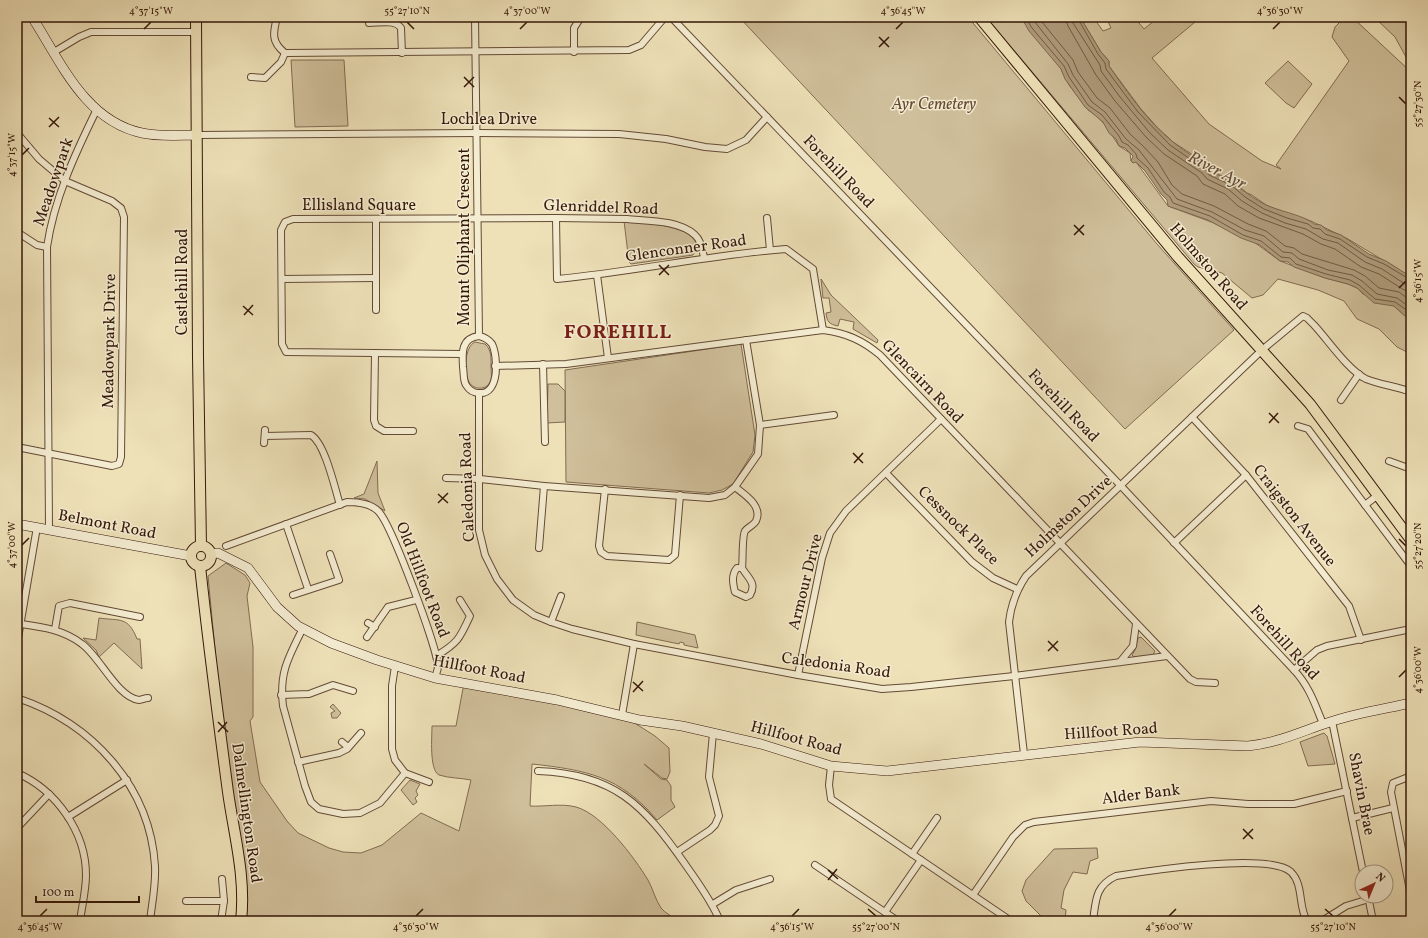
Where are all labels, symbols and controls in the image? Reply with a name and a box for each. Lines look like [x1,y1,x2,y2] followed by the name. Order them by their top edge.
[129,4,173,18] text: 4°37'15"W
[384,4,430,18] text: 55°27'10"N
[503,4,551,18] text: 4°37'00"W
[880,4,926,18] text: 4°36'45"W
[1257,4,1303,18] text: 4°36'30"W
[1411,80,1425,127] text: 55°27'30"N
[891,94,976,116] park label: Ayr Cemetery
[441,109,537,131] street label: Lochlea Drive
[797,130,879,214] street label: Forehill Road
[5,133,19,177] text: 4°37'15"W
[29,134,80,229] street label: Meadowpark
[1184,146,1251,196] water label: River Ayr
[454,148,476,326] street label: Mount Oliphant Crescent
[302,195,416,217] street label: Ellisland Square
[543,195,659,221] street label: Glenriddel Road
[1164,219,1252,315] street label: Holmston Road
[172,229,194,335] street label: Castlehill Road
[624,230,748,268] street label: Glenconner Road
[1411,259,1425,303] text: 4°36'15"W
[98,273,122,409] street label: Meadowpark Drive
[564,319,672,347] district label: FOREHILL
[876,335,968,429] street label: Glencairn Road
[1022,364,1104,448] street label: Forehill Road
[455,432,481,542] street label: Caledonia Road
[1247,460,1341,572] street label: Craigston Avenue
[1021,471,1117,563] street label: Holmston Drive
[913,482,1003,570] street label: Cessnock Place
[56,505,158,545] street label: Belmont Road
[390,519,454,641] street label: Old Hillfoot Road
[5,521,19,569] text: 4°37'00"W
[1411,522,1425,570] text: 55°27'20"N
[783,531,829,633] street label: Armour Drive
[1244,601,1324,685] street label: Forehill Road
[1411,646,1425,694] text: 4°36'00"W
[780,647,892,685] street label: Caledonia Road
[431,650,527,690] street label: Hillfoot Road
[748,716,844,762] street label: Hillfoot Road
[1063,718,1159,746] street label: Hillfoot Road
[225,742,267,884] street label: Dalmellington Road
[1342,751,1380,837] street label: Shavin Brae
[1101,779,1182,811] street label: Alder Bank
[1354,864,1394,904] north arrow
[1372,870,1388,886] text: N
[36,878,139,904] scale bar
[42,885,75,901] text: 100 m
[17,920,63,934] text: 4°36'45"W
[393,920,439,934] text: 4°36'30"W
[770,920,814,934] text: 4°36'15"W
[852,920,901,934] text: 55°27'00"N
[1145,920,1193,934] text: 4°36'00"W
[1310,920,1356,934] text: 55°27'10"N

